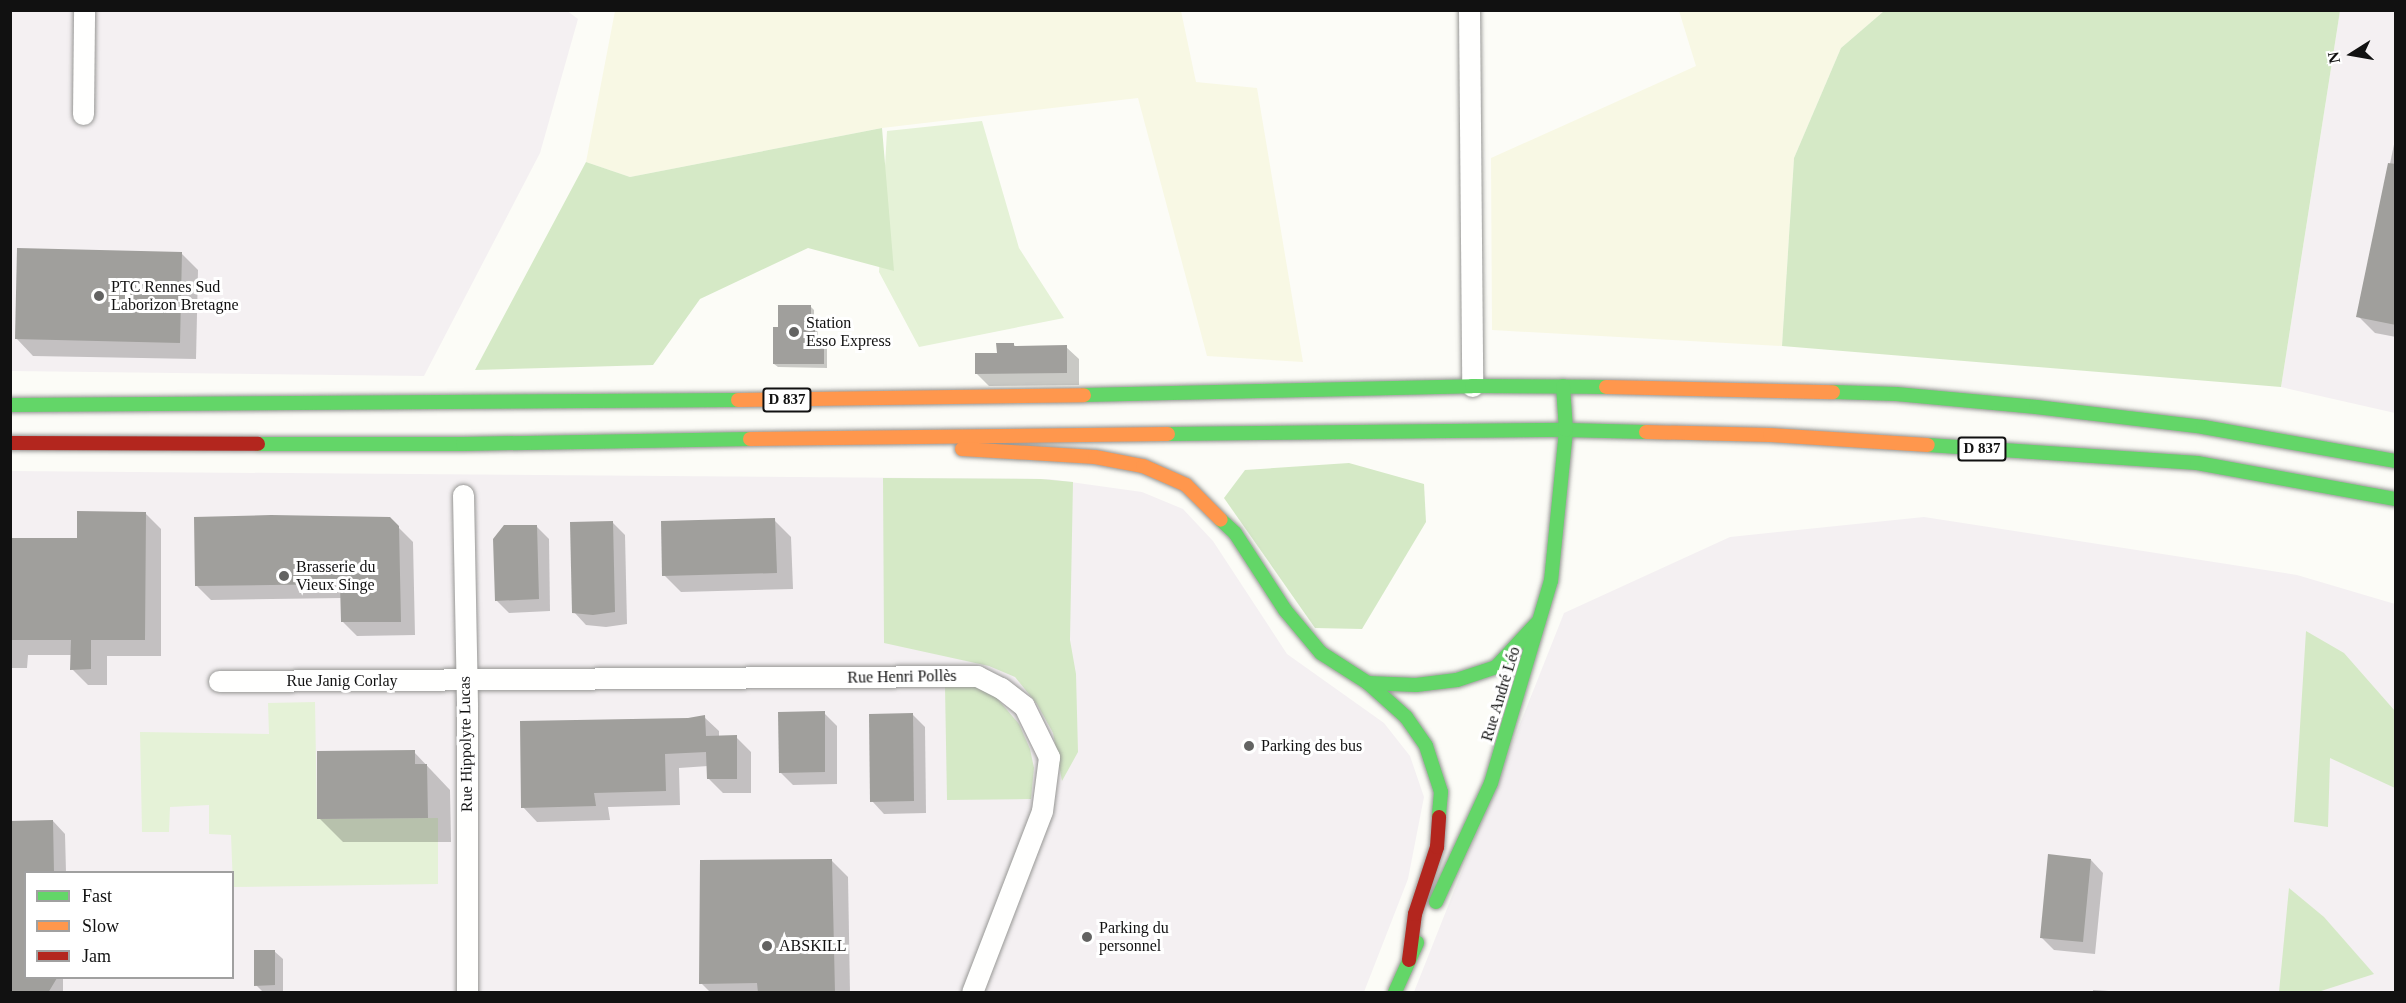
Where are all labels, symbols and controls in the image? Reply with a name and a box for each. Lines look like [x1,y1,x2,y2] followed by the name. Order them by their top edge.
[2322,24,2382,84] north arrow
[2324,50,2343,65] text: N
[111,277,238,315] place label: PTC Rennes Sud Laborizon Bretagne
[92,289,106,303] marker: PTC Rennes Sud Laborizon Bretagne
[806,313,891,351] place label: Station Esso Express
[787,325,801,339] marker: Station Esso Express
[762,388,812,412] road number: D 837
[1956,437,2008,461] road number: D 837
[296,557,376,595] place label: Brasserie du Vieux Singe
[277,569,291,583] marker: Brasserie du Vieux Singe
[1477,644,1525,744] street label: Rue André Léo
[847,666,957,688] street label: Rue Henri Pollès
[286,671,398,691] street label: Rue Janig Corlay
[455,676,477,812] street label: Rue Hippolyte Lucas
[1261,736,1362,756] place label: Parking des bus
[1242,739,1256,753] marker: Parking des bus
[24,871,234,979] legend
[82,886,112,906] text: Fast
[82,916,119,936] text: Slow
[1099,918,1169,956] place label: Parking du personnel
[1080,930,1094,944] marker: Parking du personnel
[779,936,847,956] place label: ABSKILL
[760,939,774,953] marker: ABSKILL
[82,946,111,966] text: Jam

